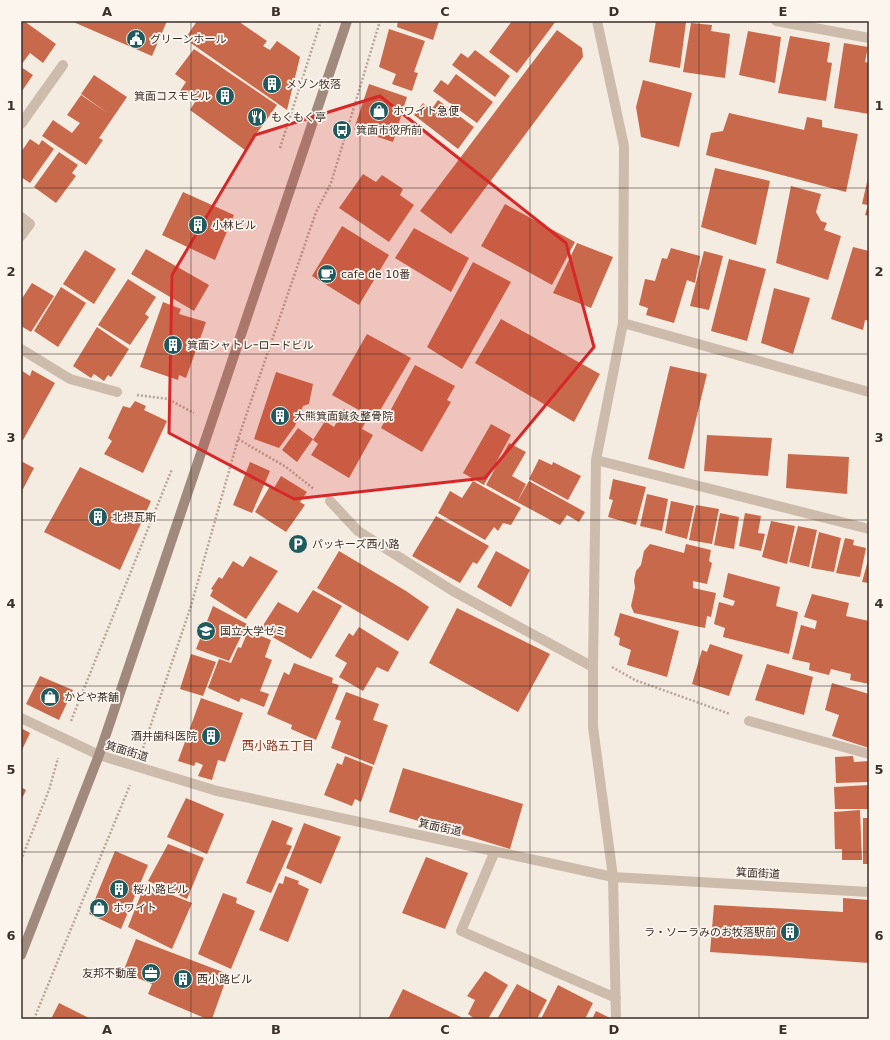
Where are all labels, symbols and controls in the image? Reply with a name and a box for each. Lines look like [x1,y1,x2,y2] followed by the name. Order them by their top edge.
[102,4,112,19] text: A
[271,4,281,19] text: B
[440,4,450,19] text: C
[609,4,620,19] text: D
[779,4,787,19] text: E
[125,28,147,50] public building icon: グリーンホール
[150,33,226,46] place label: グリーンホール
[261,73,283,95] building icon: メゾン牧落
[286,78,341,91] place label: メゾン牧落
[214,85,236,107] building icon: 箕面コスモビル
[134,90,211,103] place label: 箕面コスモビル
[6,98,16,113] text: 1
[874,98,884,113] text: 1
[368,100,390,122] shop icon: ホワイト急便
[393,105,460,118] place label: ホワイト急便
[246,106,268,128] restaurant icon: もくもく亭
[271,111,326,124] place label: もくもく亭
[331,119,353,141] bus stop icon: 箕面市役所前
[356,124,422,137] place label: 箕面市役所前
[187,214,209,236] building icon: 小林ビル
[212,219,256,232] place label: 小林ビル
[316,263,338,285] cafe icon: cafe de 10番
[6,264,16,279] text: 2
[874,264,884,279] text: 2
[341,268,410,281] place label: cafe de 10番
[162,334,184,356] building icon: 箕面シャトレｰロードビル
[187,339,314,352] place label: 箕面シャトレｰロードビル
[269,405,291,427] building icon: 大熊箕面鍼灸整骨院
[294,410,393,423] place label: 大熊箕面鍼灸整骨院
[6,430,16,445] text: 3
[874,430,884,445] text: 3
[87,506,109,528] building icon: 北摂瓦斯
[112,511,156,524] place label: 北摂瓦斯
[287,533,309,555] parking icon: パッキーズ西小路
[312,538,399,551] place label: パッキーズ西小路
[6,596,16,611] text: 4
[874,596,884,611] text: 4
[195,620,217,642] school or university icon: 国立大学ゼミ
[220,625,286,638] place label: 国立大学ゼミ
[39,686,61,708] shop icon: かどや茶舗
[64,691,119,704] place label: かどや茶舗
[200,725,222,747] building icon: 酒井歯科医院
[131,730,197,743] place label: 酒井歯科医院
[104,739,150,764] street label: 箕面街道
[242,739,314,753] district label: 西小路五丁目
[6,762,16,777] text: 5
[874,762,884,777] text: 5
[417,817,463,838] street label: 箕面街道
[736,866,780,881] street label: 箕面街道
[108,878,130,900] building icon: 桜小路ビル
[133,883,188,896] place label: 桜小路ビル
[88,897,110,919] shop icon: ホワイト
[113,902,157,915] place label: ホワイト
[779,921,801,943] building icon: ラ・ソーラみのお牧落駅前
[644,926,776,939] place label: ラ・ソーラみのお牧落駅前
[6,928,16,943] text: 6
[874,928,884,943] text: 6
[140,962,162,984] office icon: 友邦不動産
[82,967,137,980] place label: 友邦不動産
[172,968,194,990] building icon: 西小路ビル
[197,973,252,986] place label: 西小路ビル
[102,1022,112,1037] text: A
[271,1022,281,1037] text: B
[440,1022,450,1037] text: C
[609,1022,620,1037] text: D
[779,1022,787,1037] text: E

